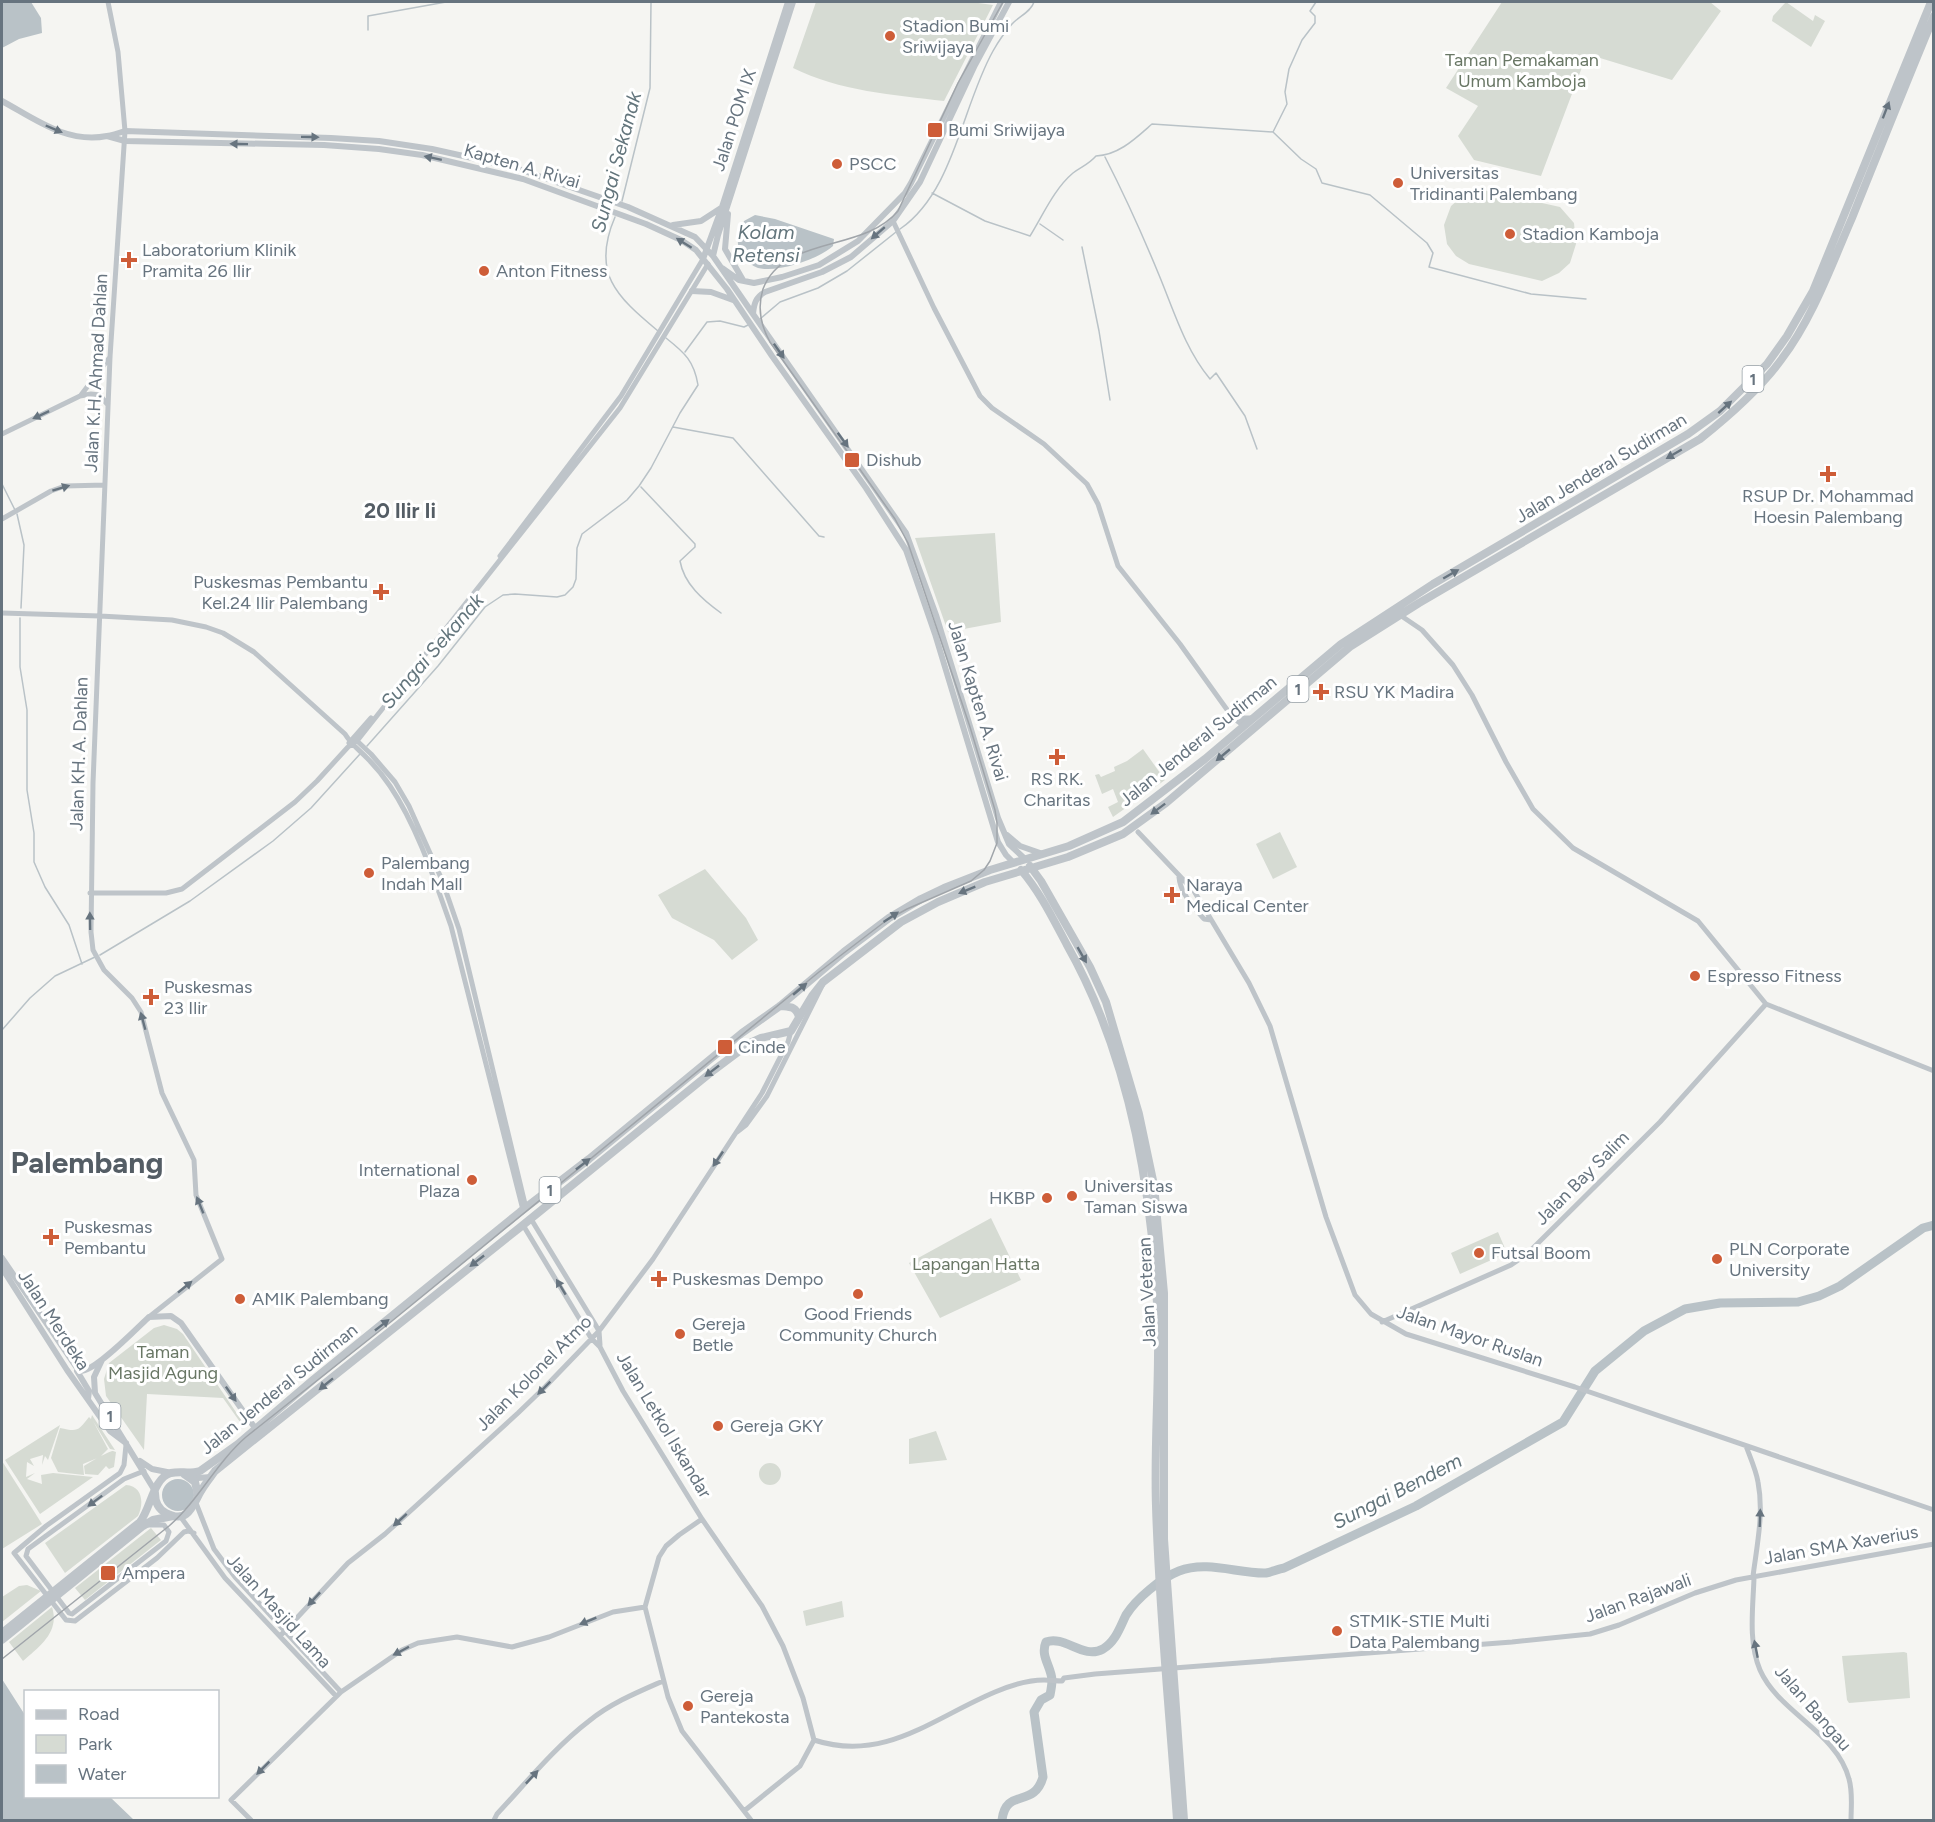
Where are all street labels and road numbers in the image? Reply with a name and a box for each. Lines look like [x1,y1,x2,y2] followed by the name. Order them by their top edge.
[707,66,761,174] street label: Jalan POM IX
[461,139,583,193] street label: Kapten A. Rivai
[80,273,112,473] street label: Jalan K.H. Ahmad Dahlan
[1742,366,1764,392] road number: 1
[1511,408,1691,528] street label: Jalan Jenderal Sudirman
[943,618,1013,784] street label: Jalan Kapten A. Rivai
[1115,671,1281,811] street label: Jalan Jenderal Sudirman
[1288,676,1308,702] road number: 1
[65,677,93,831] street label: Jalan KH. A. Dahlan
[1530,1126,1634,1230] street label: Jalan Bay Salim
[540,1177,560,1203] road number: 1
[1133,1237,1161,1347] street label: Jalan Veteran
[13,1266,95,1374] street label: Jalan Merdeka
[1394,1301,1546,1371] street label: Jalan Mayor Ruslan
[471,1310,597,1436] street label: Jalan Kolonel Atmo
[196,1319,362,1459] street label: Jalan Jenderal Sudirman
[612,1348,716,1502] street label: Jalan Letkol Iskandar
[100,1403,120,1429] road number: 1
[1762,1521,1920,1569] street label: Jalan SMA Xaverius
[222,1549,336,1673] street label: Jalan Masjid Lama
[1582,1569,1694,1627] street label: Jalan Rajawali
[1770,1661,1856,1755] street label: Jalan Bangau

